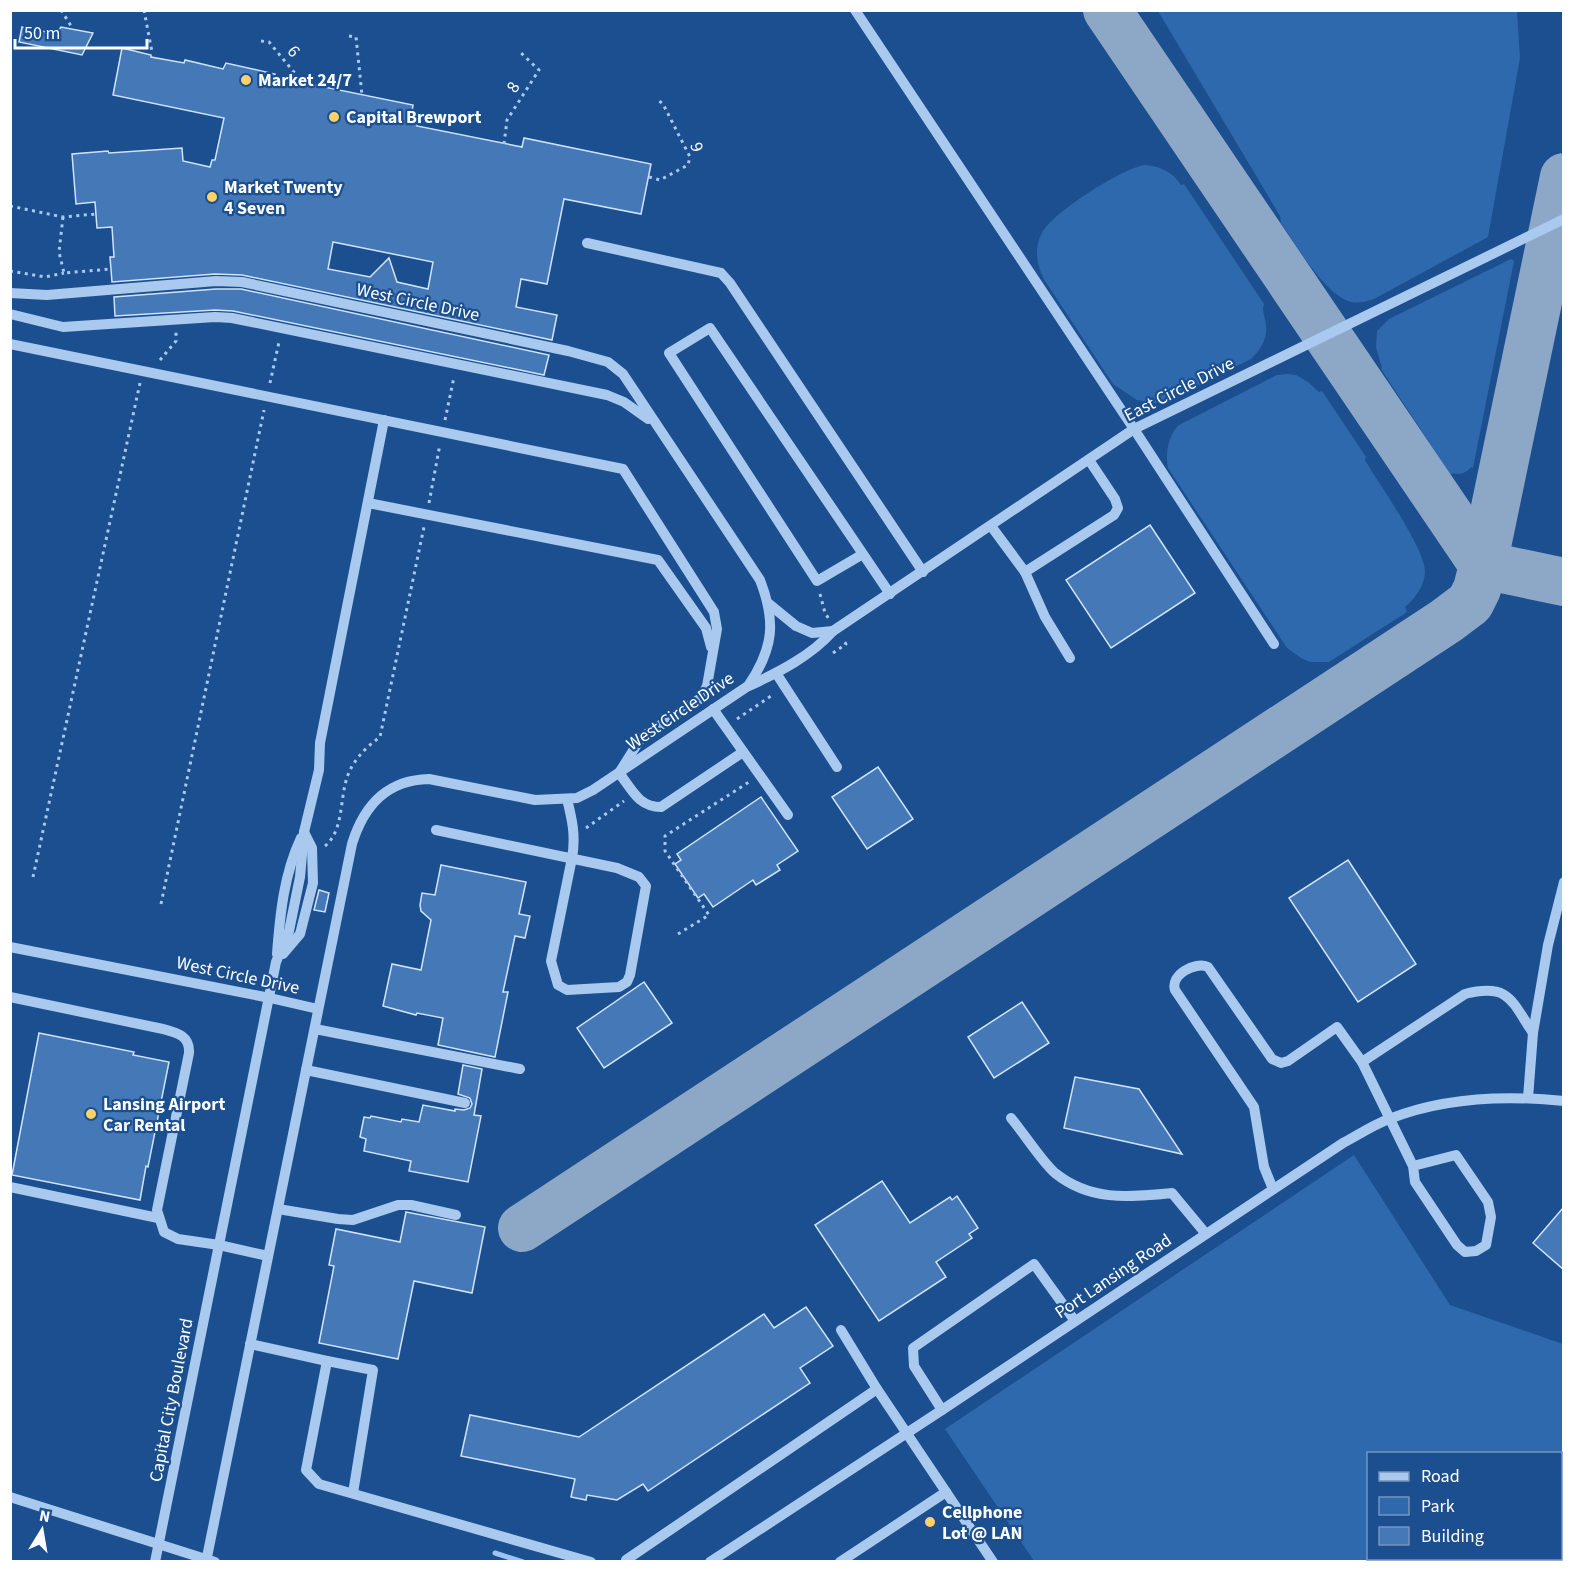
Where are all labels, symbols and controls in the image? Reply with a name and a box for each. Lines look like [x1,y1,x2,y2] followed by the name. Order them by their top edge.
[15,12,147,50] scale bar
[24,21,60,46] text: 50 m
[281,40,306,63] street label: 6
[258,68,352,93] place label: Market 24/7
[239,73,253,87] marker: Market 24/7
[500,77,526,98] street label: 8
[346,105,482,130] place label: Capital Brewport
[327,110,341,124] marker: Capital Brewport
[683,139,710,155] street label: 9
[224,175,343,221] place label: Market Twenty 4 Seven
[205,190,219,204] marker: Market Twenty 4 Seven
[354,277,482,328] street label: West Circle Drive
[1120,351,1239,428] street label: East Circle Drive
[621,666,739,757] street label: West Circle Drive
[174,950,302,1001] street label: West Circle Drive
[103,1092,225,1138] place label: Lansing Airport Car Rental
[84,1107,98,1121] marker: Lansing Airport Car Rental
[1050,1228,1177,1325] street label: Port Lansing Road
[143,1316,200,1484] street label: Capital City Boulevard
[1367,1452,1562,1560] legend
[1421,1464,1460,1489] text: Road
[1421,1494,1455,1519] text: Park
[12,1500,72,1560] north arrow
[942,1500,1022,1546] place label: Cellphone Lot @ LAN
[37,1504,52,1528] text: N
[923,1515,937,1529] marker: Cellphone Lot @ LAN
[1421,1524,1484,1549] text: Building

